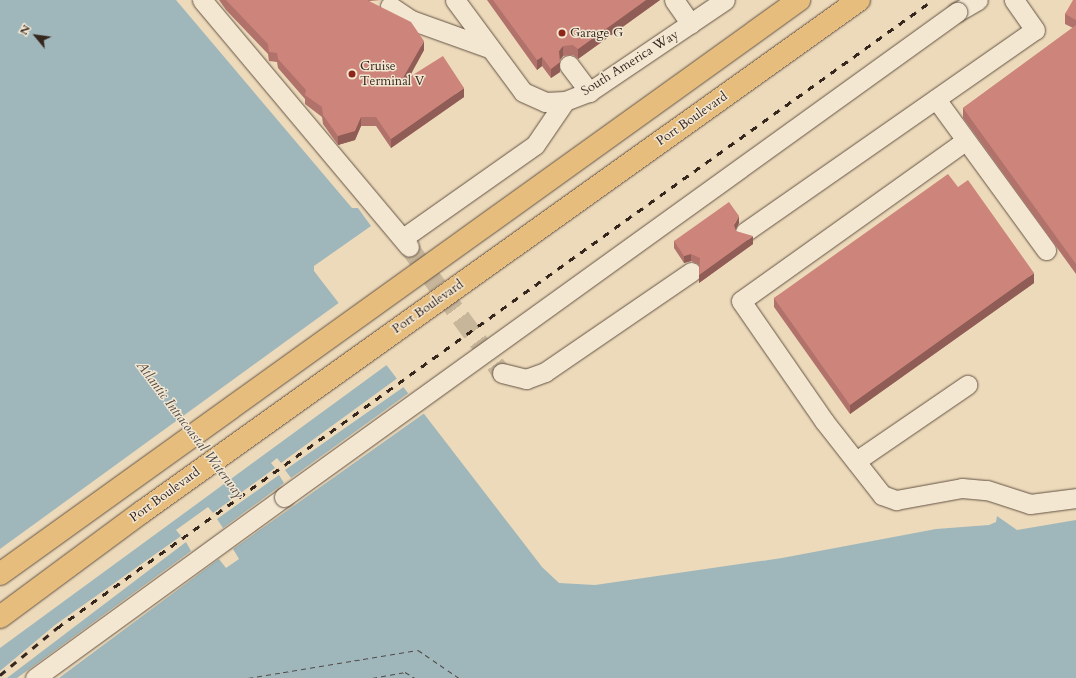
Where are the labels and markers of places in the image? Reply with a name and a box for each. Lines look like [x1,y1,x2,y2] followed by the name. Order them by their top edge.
[570,25,623,41] place label: Garage G
[557,28,567,38] marker: Garage G
[360,59,424,90] place label: Cruise Terminal V
[347,69,357,79] marker: Cruise Terminal V

